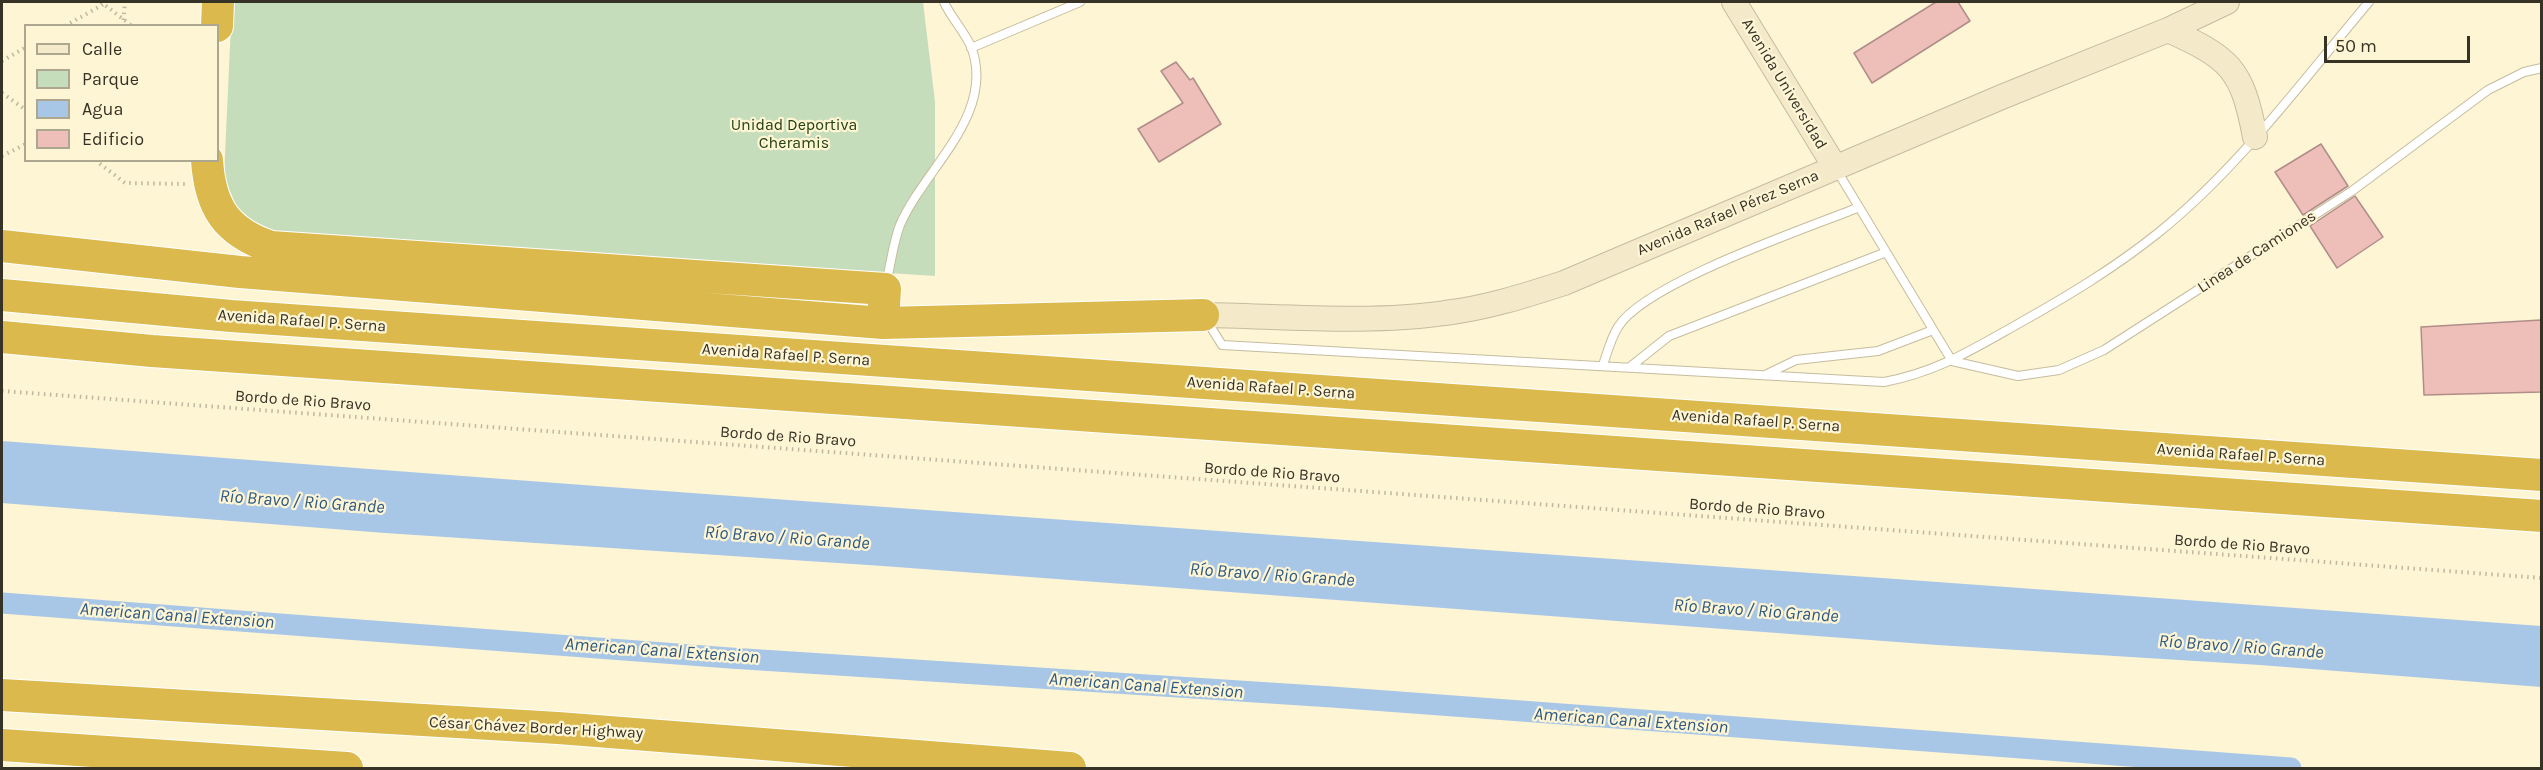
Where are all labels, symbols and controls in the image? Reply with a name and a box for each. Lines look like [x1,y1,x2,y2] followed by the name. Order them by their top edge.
[1737,15,1831,153] street label: Avenida Universidad
[24,24,219,162] legend
[2327,24,2472,62] scale bar
[2335,35,2377,57] text: 50 m
[82,38,122,60] text: Calle
[82,68,139,90] text: Parque
[82,98,123,120] text: Agua
[731,115,857,153] park label: Unidad Deportiva Cheramis
[82,128,144,150] text: Edificio
[1634,166,1822,260] street label: Avenida Rafael Pérez Serna
[2194,206,2320,298] street label: Linea de Camiones
[217,306,387,336] street label: Avenida Rafael P. Serna
[701,340,871,370] street label: Avenida Rafael P. Serna
[1186,373,1356,403] street label: Avenida Rafael P. Serna
[234,387,372,415] street label: Bordo de Rio Bravo
[1671,406,1841,436] street label: Avenida Rafael P. Serna
[719,423,857,451] street label: Bordo de Rio Bravo
[2156,440,2326,470] street label: Avenida Rafael P. Serna
[1203,459,1341,487] street label: Bordo de Rio Bravo
[219,485,385,519] water label: Río Bravo / Rio Grande
[1688,495,1826,523] street label: Bordo de Rio Bravo
[704,521,870,555] water label: Río Bravo / Rio Grande
[2173,531,2311,559] street label: Bordo de Rio Bravo
[1189,558,1355,592] water label: Río Bravo / Rio Grande
[1673,594,1839,628] water label: Río Bravo / Rio Grande
[79,598,275,634] water label: American Canal Extension
[2158,630,2324,664] water label: Río Bravo / Rio Grande
[564,633,760,669] water label: American Canal Extension
[1048,668,1244,704] water label: American Canal Extension
[1533,703,1729,739] water label: American Canal Extension
[428,713,644,743] street label: César Chávez Border Highway

